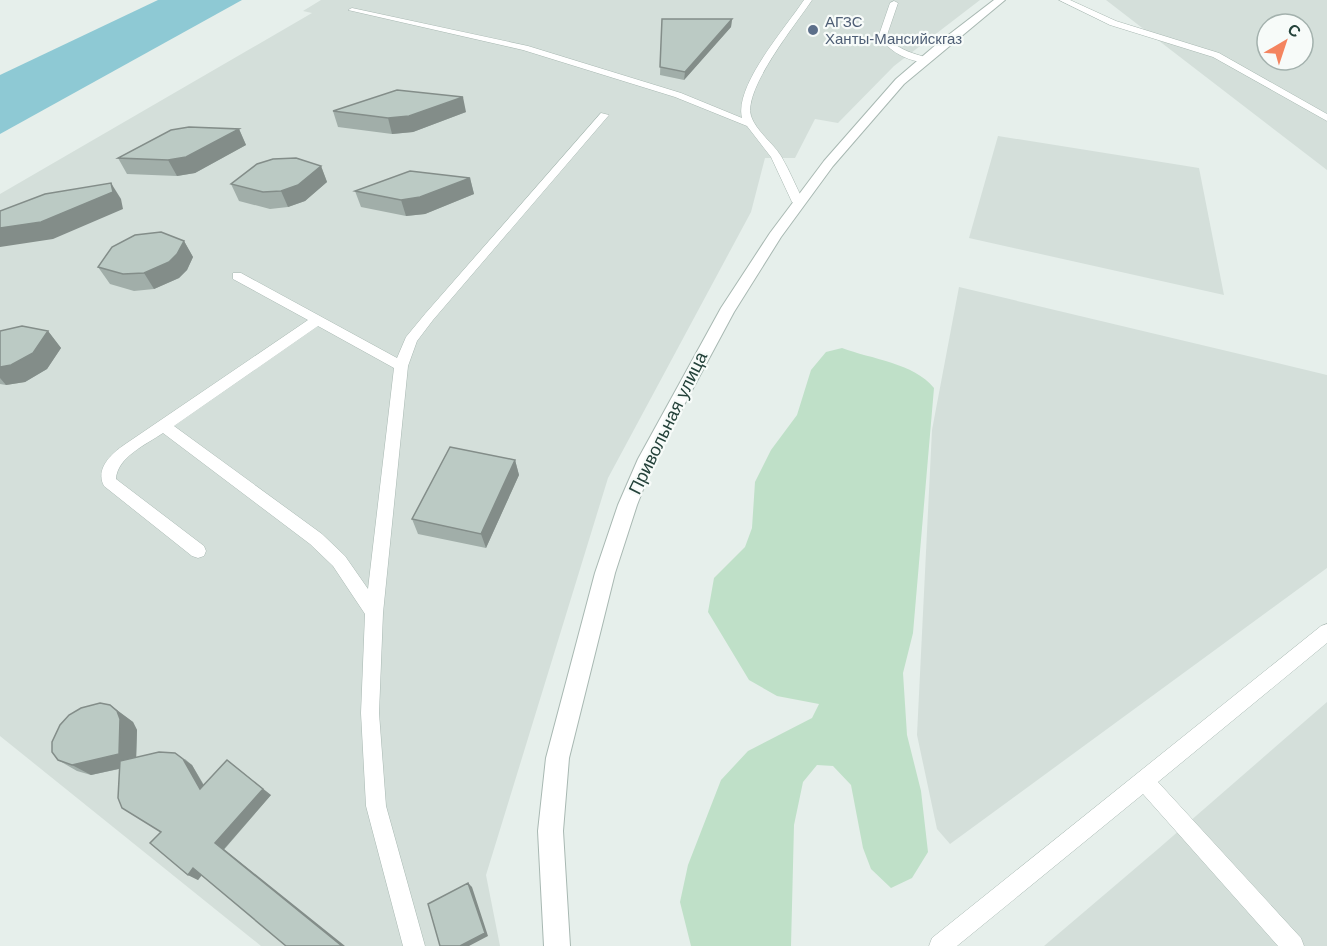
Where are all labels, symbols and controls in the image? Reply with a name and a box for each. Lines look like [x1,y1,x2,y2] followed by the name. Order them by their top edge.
[1255,12,1315,72] north arrow
[825,13,962,47] place label: АГЗС Ханты-Мансийскгаз
[1284,20,1304,41] text: С
[806,23,820,37] marker: АГЗС Ханты-Мансийскгаз
[625,348,712,498] street label: Привольная улица

